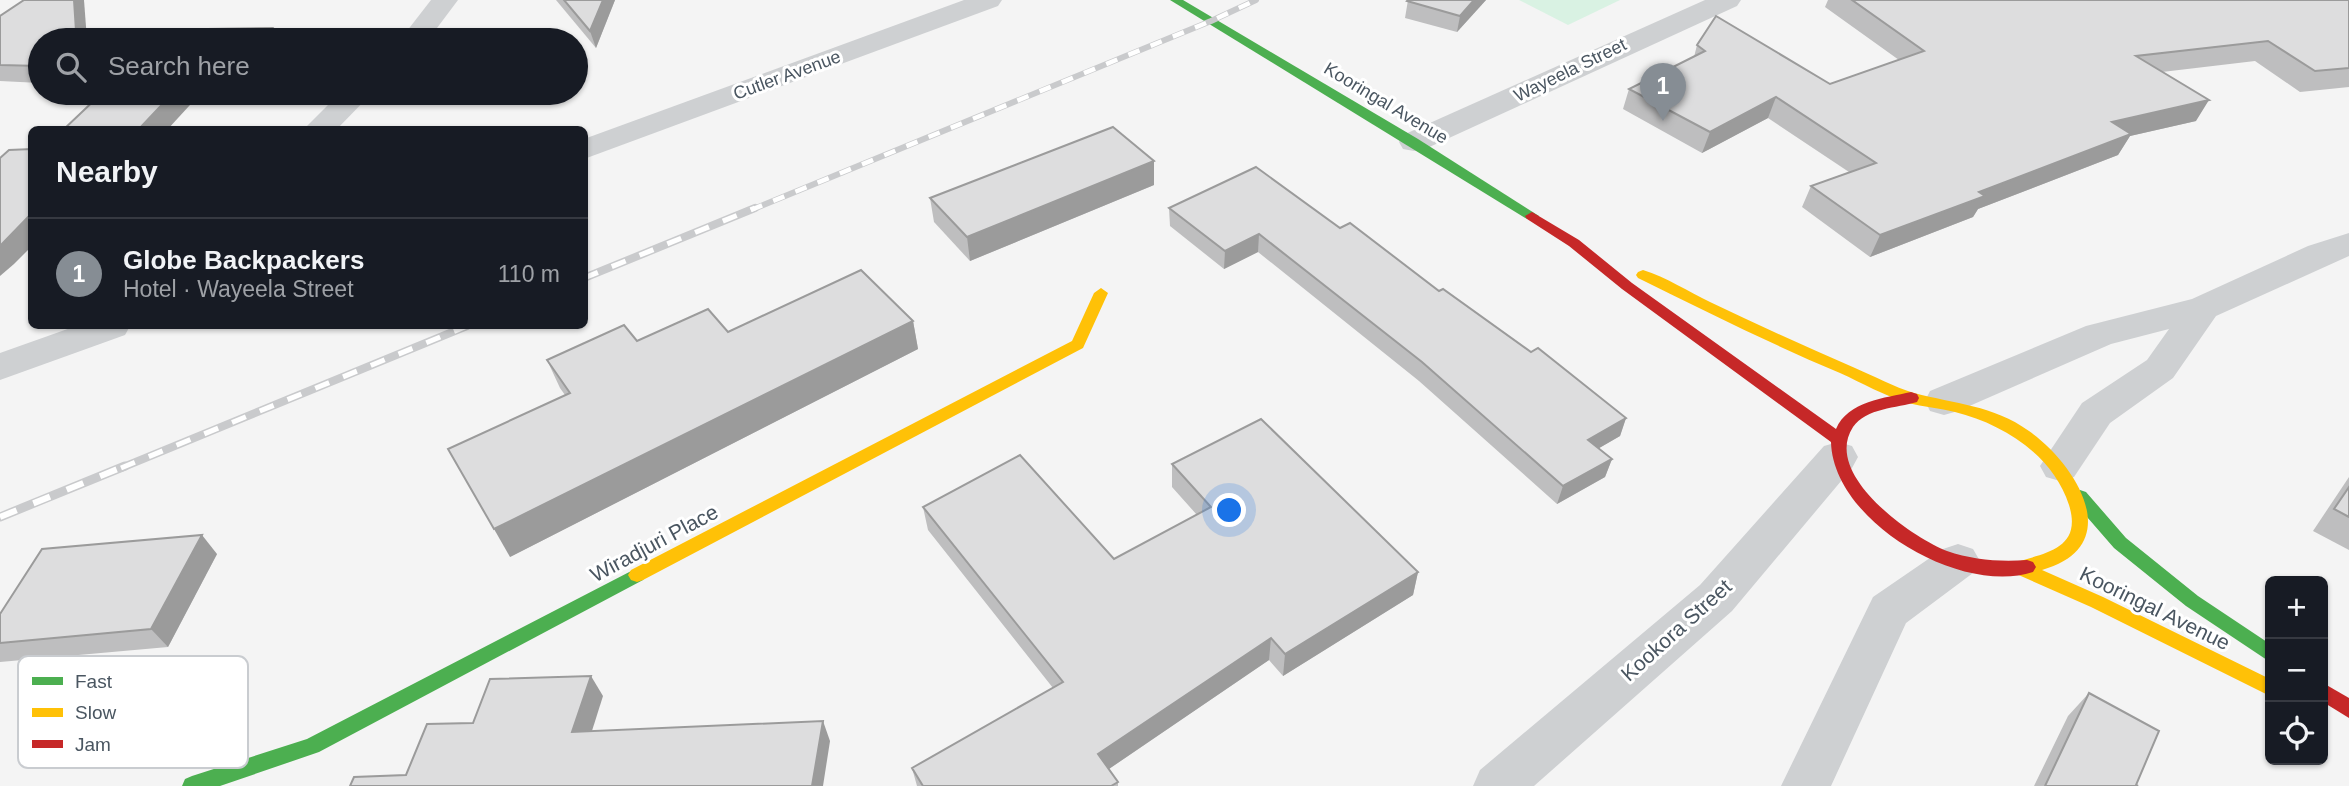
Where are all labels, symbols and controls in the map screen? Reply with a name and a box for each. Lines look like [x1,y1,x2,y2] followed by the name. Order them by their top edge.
[28,28,588,105] search box
[1511,34,1629,106] street label: Wayeela Street
[731,46,843,104] street label: Cutler Avenue
[52,48,90,86] icon: search
[108,51,250,81] text: Search here
[1321,58,1451,148] street label: Kooringal Avenue
[1640,63,1686,121] pin: 1
[56,155,158,188] text: Nearby
[123,245,364,275] text: Globe Backpackers
[73,261,85,287] text: 1
[498,261,560,287] text: 110 m
[123,276,354,302] text: Hotel · Wayeela Street
[1212,493,1246,527] your location
[586,500,722,586] street label: Wiradjuri Place
[2076,562,2234,654] street label: Kooringal Avenue
[1616,574,1736,685] street label: Kookora Street
[2265,576,2328,765] map controls
[2265,576,2328,639] button: +
[2265,639,2328,702] button: −
[18,656,248,768] legend
[75,671,113,692] text: Fast
[75,702,116,723] text: Slow
[2265,702,2328,765] button: locate
[75,734,111,755] text: Jam

